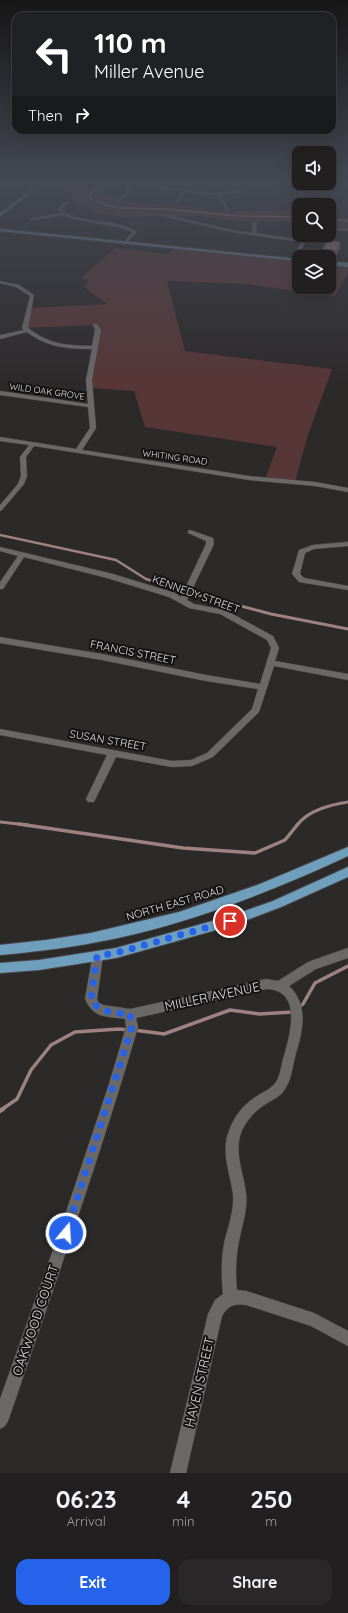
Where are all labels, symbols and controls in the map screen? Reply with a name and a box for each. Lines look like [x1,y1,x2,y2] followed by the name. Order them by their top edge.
[94,25,167,60] text: 110 m
[28,28,80,80] icon: left
[94,60,204,83] text: Miller Avenue
[71,104,93,126] icon: right
[28,106,63,125] text: Then
[292,146,336,294] map controls
[292,146,336,190] button: sound
[292,198,336,242] button: search
[292,250,336,294] button: layers
[9,380,85,402] street label: WILD OAK GROVE
[142,447,209,467] street label: WHITING ROAD
[150,572,242,616] street label: KENNEDY STREET
[89,637,177,667] street label: FRANCIS STREET
[69,726,148,754] street label: SUSAN STREET
[124,882,226,924] street label: NORTH EAST ROAD
[213,904,247,938] pin
[219,910,241,932] icon: arrive
[163,978,261,1014] street label: MILLER AVENUE
[45,1212,87,1254] position arrow
[8,1262,62,1378] street label: OAKWOOD COURT
[181,1335,217,1429] street label: HAVEN STREET
[56,1484,117,1514] text: 06:23
[176,1484,191,1514] text: 4
[250,1484,292,1514] text: 250
[67,1513,106,1529] text: Arrival
[172,1513,195,1529] text: min
[265,1513,277,1529] text: m
[16,1559,170,1605] button: Exit
[178,1559,332,1605] button: Share

